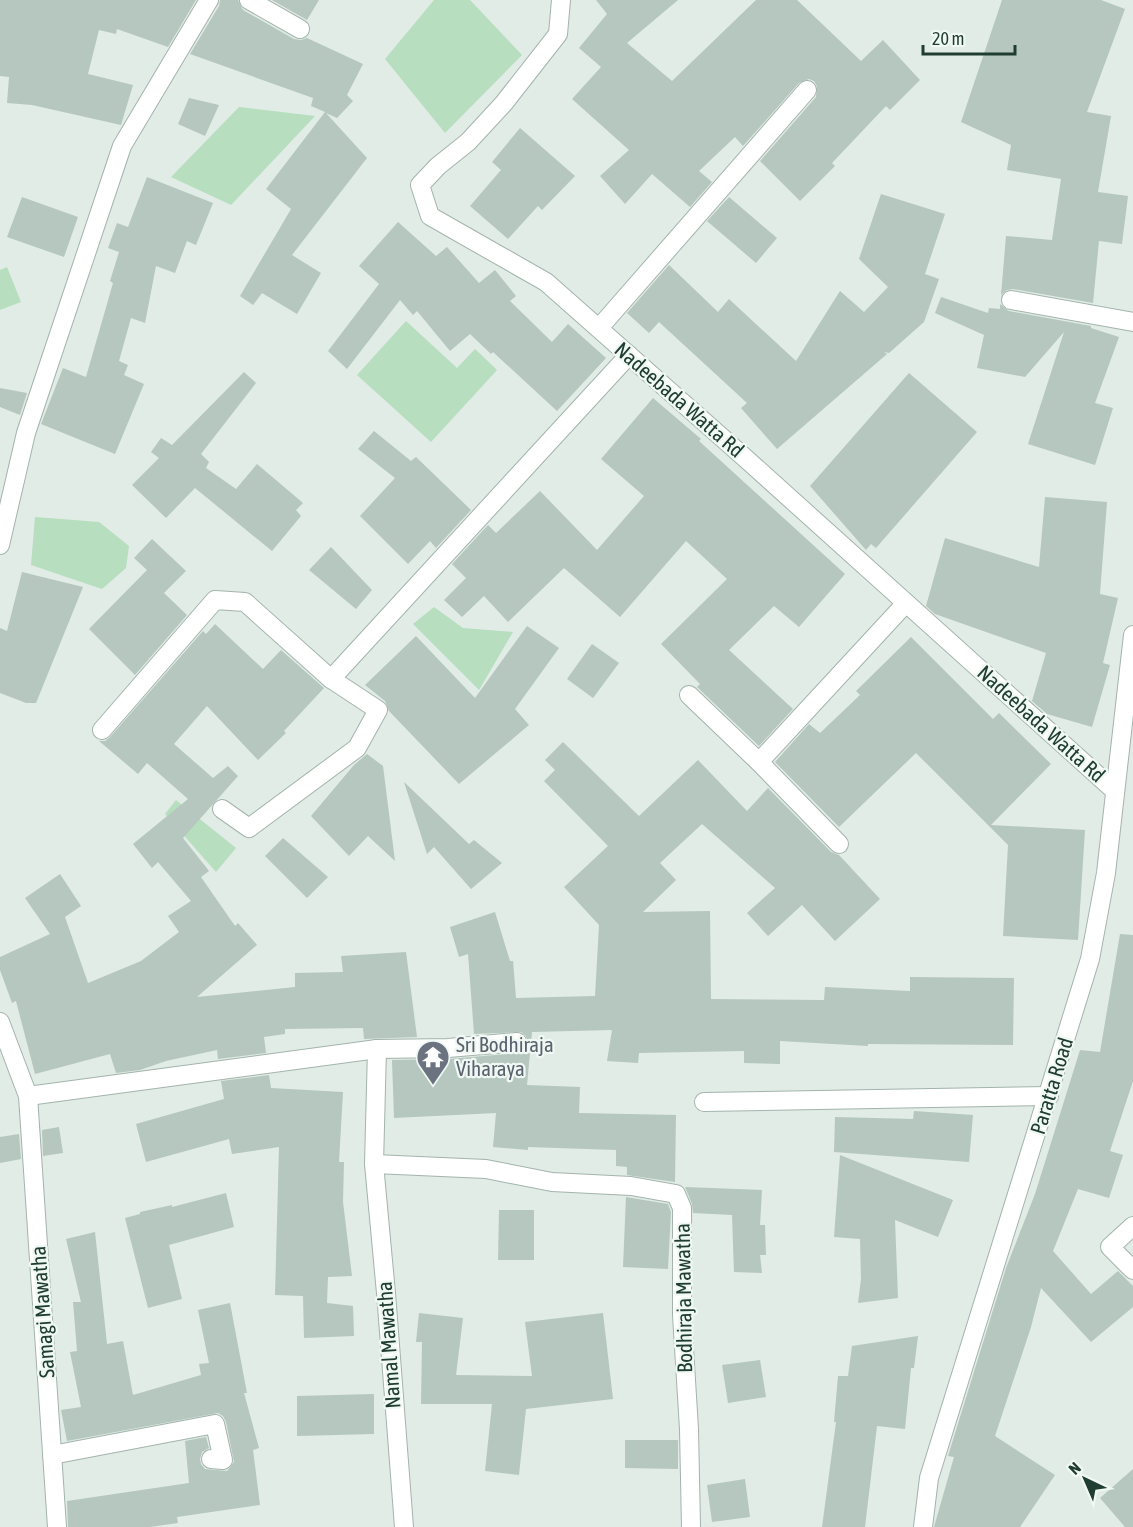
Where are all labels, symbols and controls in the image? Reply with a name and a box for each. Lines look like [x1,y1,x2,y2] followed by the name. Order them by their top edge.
[923,18,1014,56] scale bar
[932,28,964,49] text: 20 m
[610,337,749,462] street label: Nadeebada Watta Rd
[973,660,1110,787] street label: Nadeebada Watta Rd
[456,1032,554,1080] place label: Sri Bodhiraja Viharaya
[1025,1034,1077,1137] street label: Paratta Road
[415,1039,451,1086] temple icon: Sri Bodhiraja Viharaya
[670,1223,696,1373] street label: Bodhiraja Mawatha
[25,1245,59,1379] street label: Samagi Mawatha
[372,1281,404,1409] street label: Namal Mawatha
[1055,1449,1115,1509] north arrow
[1065,1458,1084,1478] text: N

